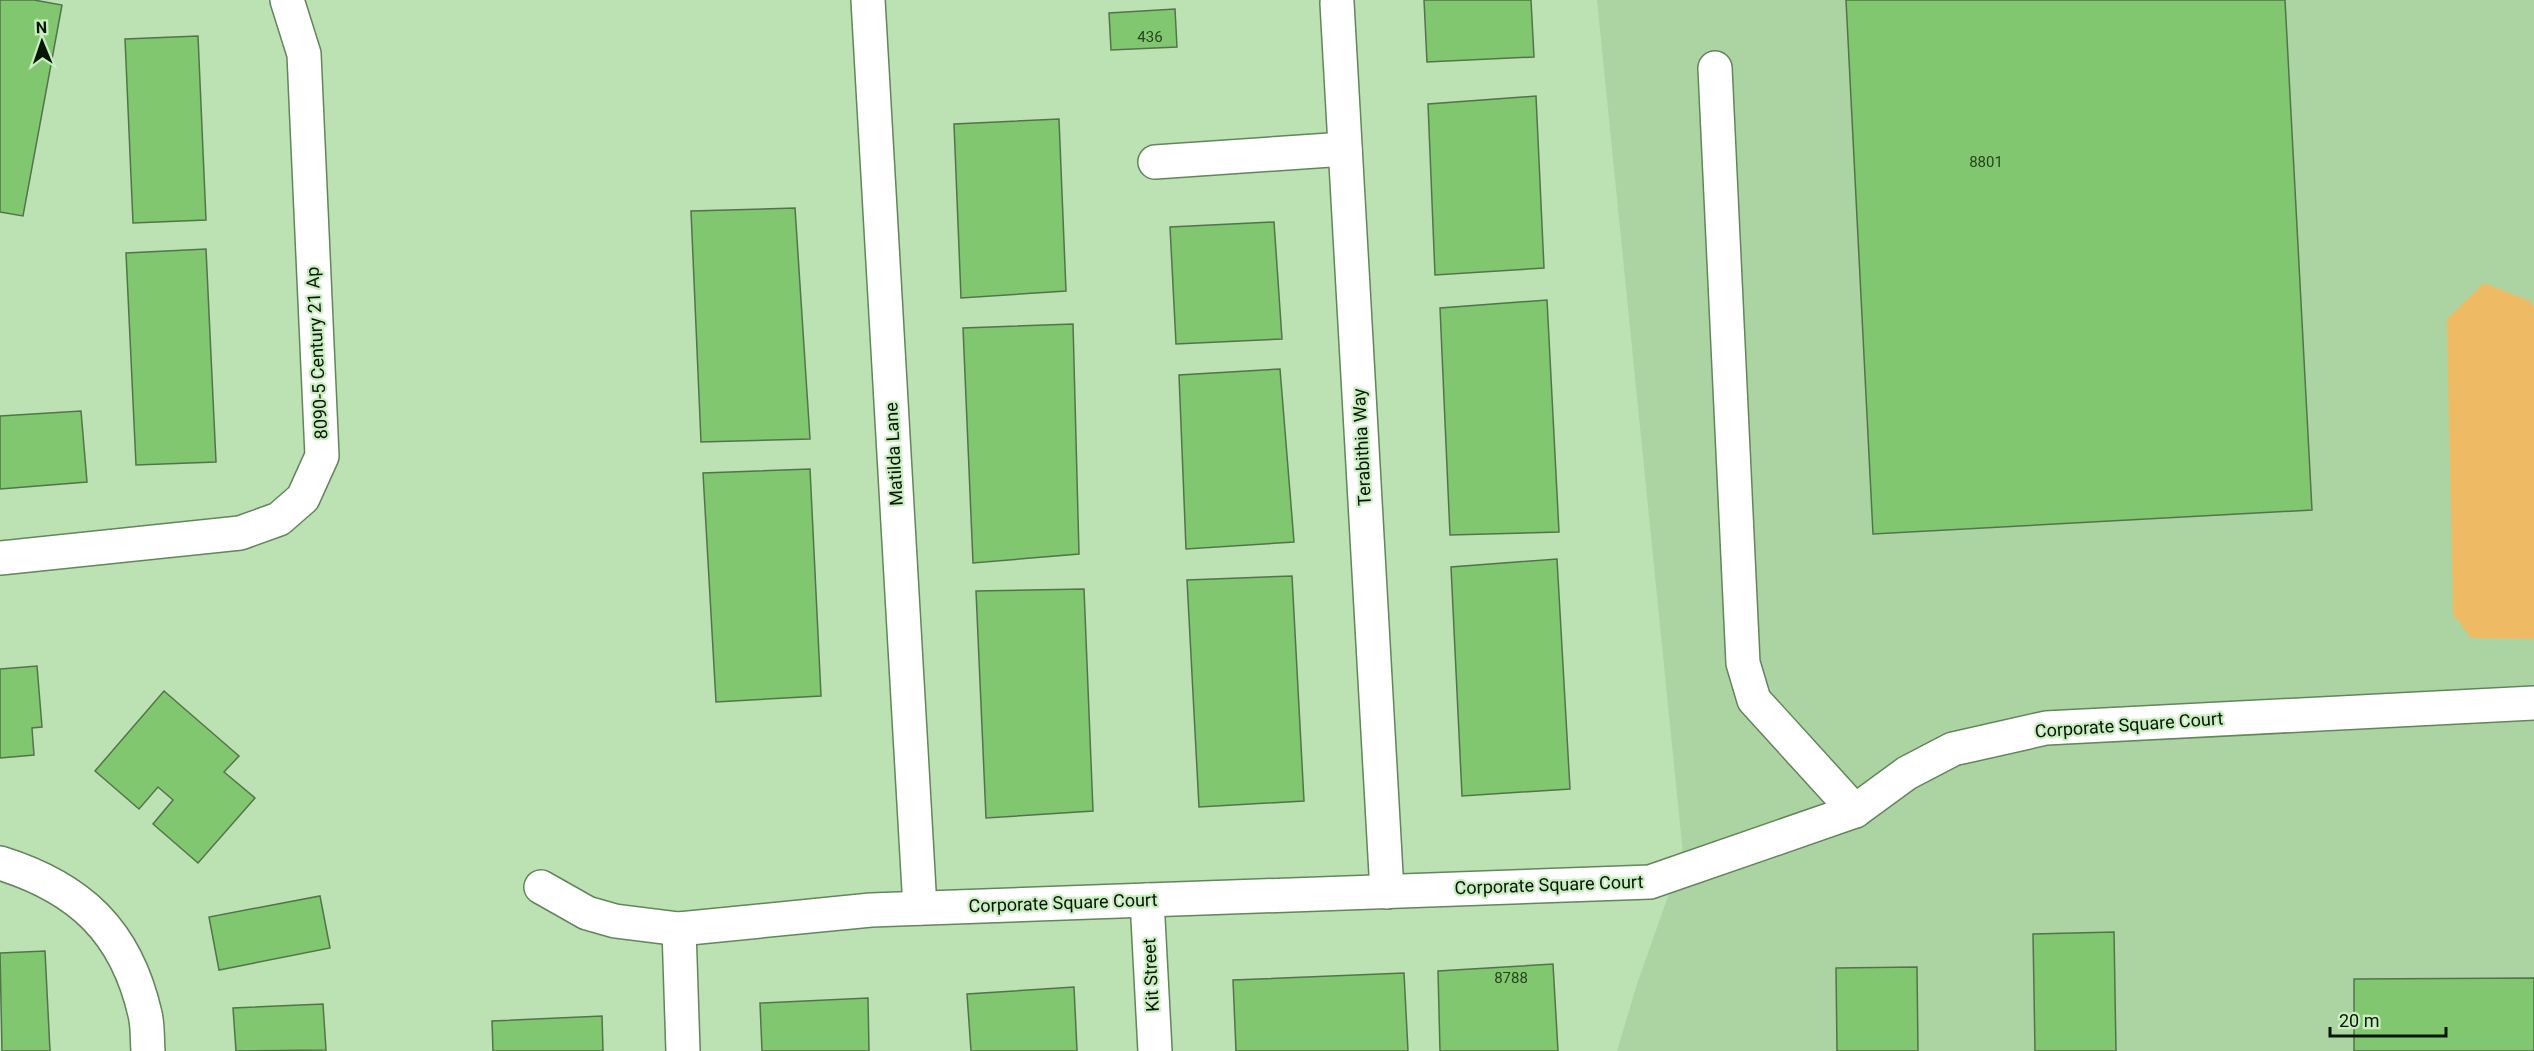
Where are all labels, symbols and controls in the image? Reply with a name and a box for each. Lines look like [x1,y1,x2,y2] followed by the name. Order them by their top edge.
[12,12,72,72] north arrow
[36,18,47,37] text: N
[1137,28,1163,46] house number: 436
[1969,153,2003,171] house number: 8801
[301,266,332,440] street label: 8090-5 Century 21 Ap
[1348,387,1375,506] street label: Terabithia Way
[880,402,907,506] street label: Matilda Lane
[2034,707,2224,742] street label: Corporate Square Court
[1454,871,1644,898] street label: Corporate Square Court
[968,889,1158,916] street label: Corporate Square Court
[1138,938,1163,1012] street label: Kit Street
[1494,969,1528,987] house number: 8788
[2330,1000,2446,1038] scale bar
[2339,1010,2379,1031] text: 20 m

